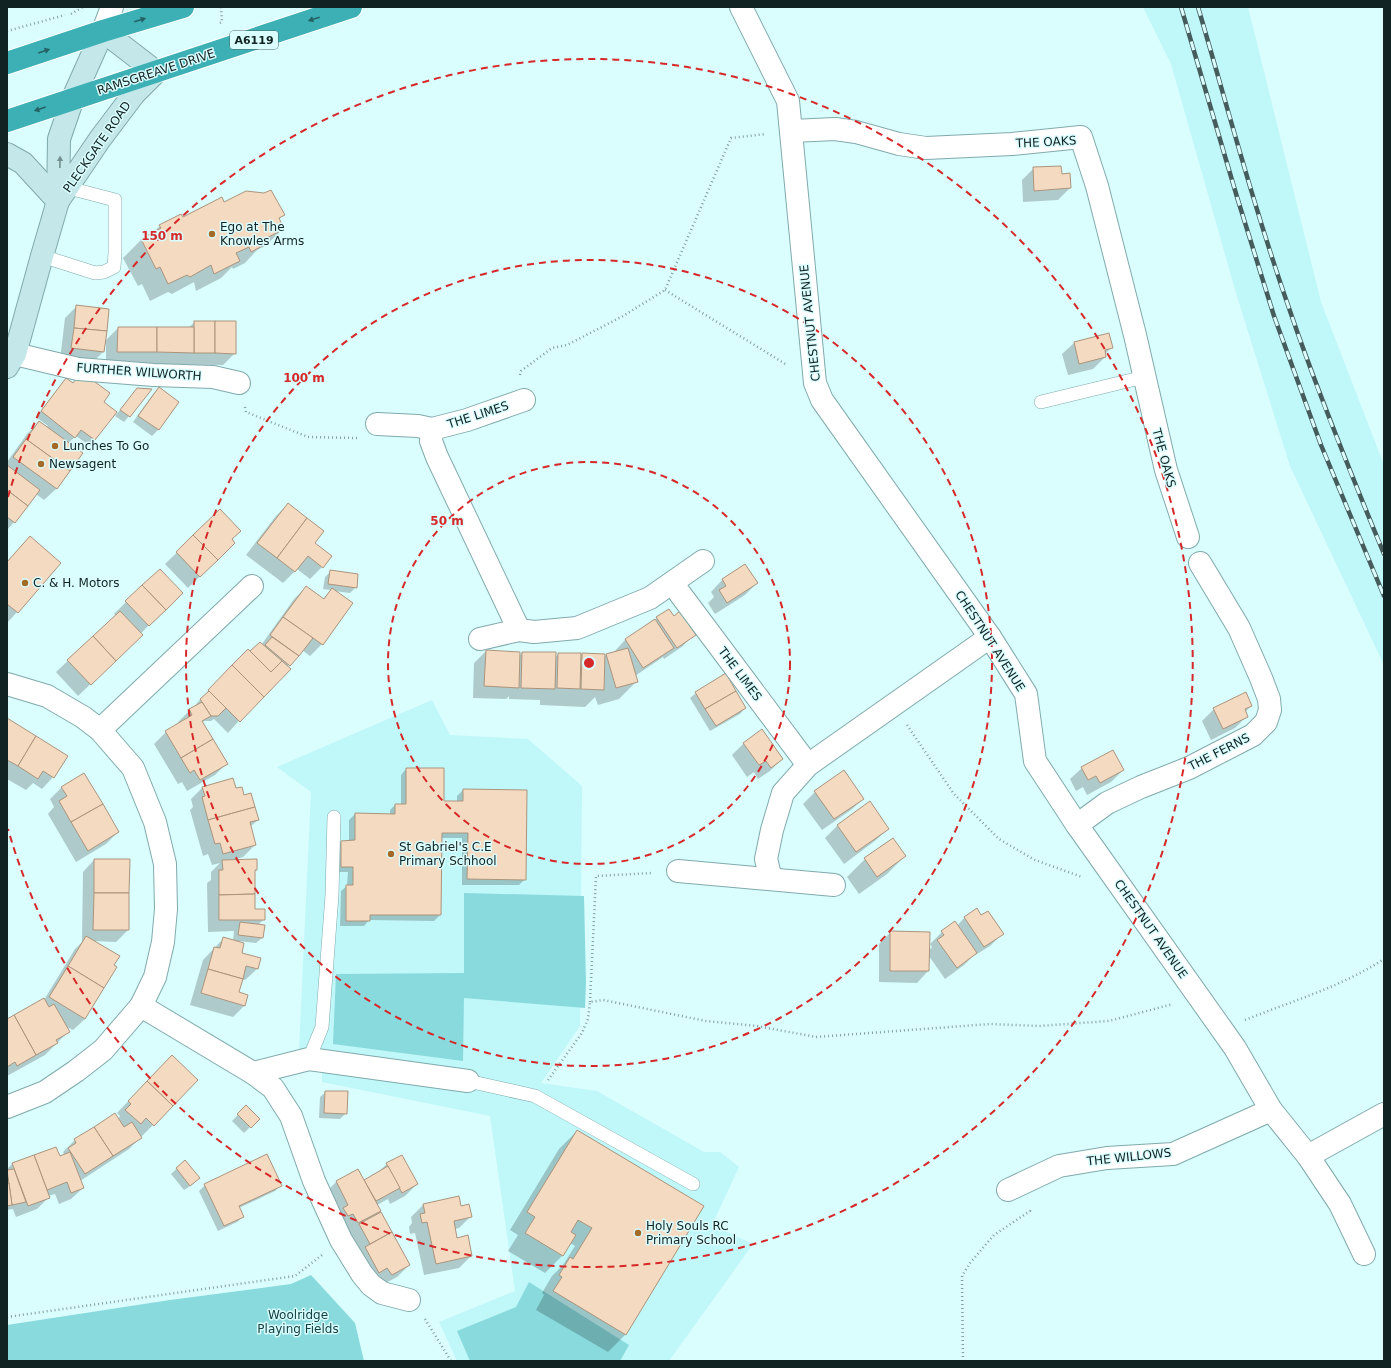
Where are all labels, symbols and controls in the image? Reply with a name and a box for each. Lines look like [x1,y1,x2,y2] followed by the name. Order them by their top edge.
[135,17,147,23] one-way arrow
[308,17,320,23] one-way arrow
[230,31,278,49] road number: A6119
[95,46,217,98] street label: RAMSGREAVE DRIVE
[38,48,50,54] one-way arrow
[60,99,134,195] street label: PLECKGATE ROAD
[34,107,46,113] one-way arrow
[1014,133,1077,151] street label: THE OAKS
[57,155,63,168] one-way arrow
[220,220,304,248] place label: Ego at The Knowles Arms
[141,229,183,243] text: 150 m
[207,229,217,239] marker: Ego at The Knowles Arms
[797,264,823,382] street label: CHESTNUT AVENUE
[76,361,202,383] street label: FURTHER WILWORTH
[283,371,325,385] text: 100 m
[445,399,510,432] street label: THE LIMES
[1149,426,1179,489] street label: THE OAKS
[63,439,149,453] place label: Lunches To Go
[50,441,60,451] marker: Lunches To Go
[49,457,116,471] place label: Newsagent
[36,459,46,469] marker: Newsagent
[430,514,464,528] text: 50 m
[33,576,120,590] place label: C. & H. Motors
[20,578,30,588] marker: C. & H. Motors
[952,588,1028,694] street label: CHESTNUT AVENUE
[715,644,765,704] street label: THE LIMES
[582,656,596,670] centre of rings
[1185,731,1252,774] street label: THE FERNS
[399,840,497,868] place label: St Gabriel's C.E Primary Schhool
[386,849,396,859] marker: St Gabriel's C.E Primary Schhool
[1112,877,1190,981] street label: CHESTNUT AVENUE
[1085,1146,1172,1169] street label: THE WILLOWS
[646,1219,736,1247] place label: Holy Souls RC Primary School
[633,1228,643,1238] marker: Holy Souls RC Primary School
[257,1308,339,1336] park label: Woolridge Playing Fields

